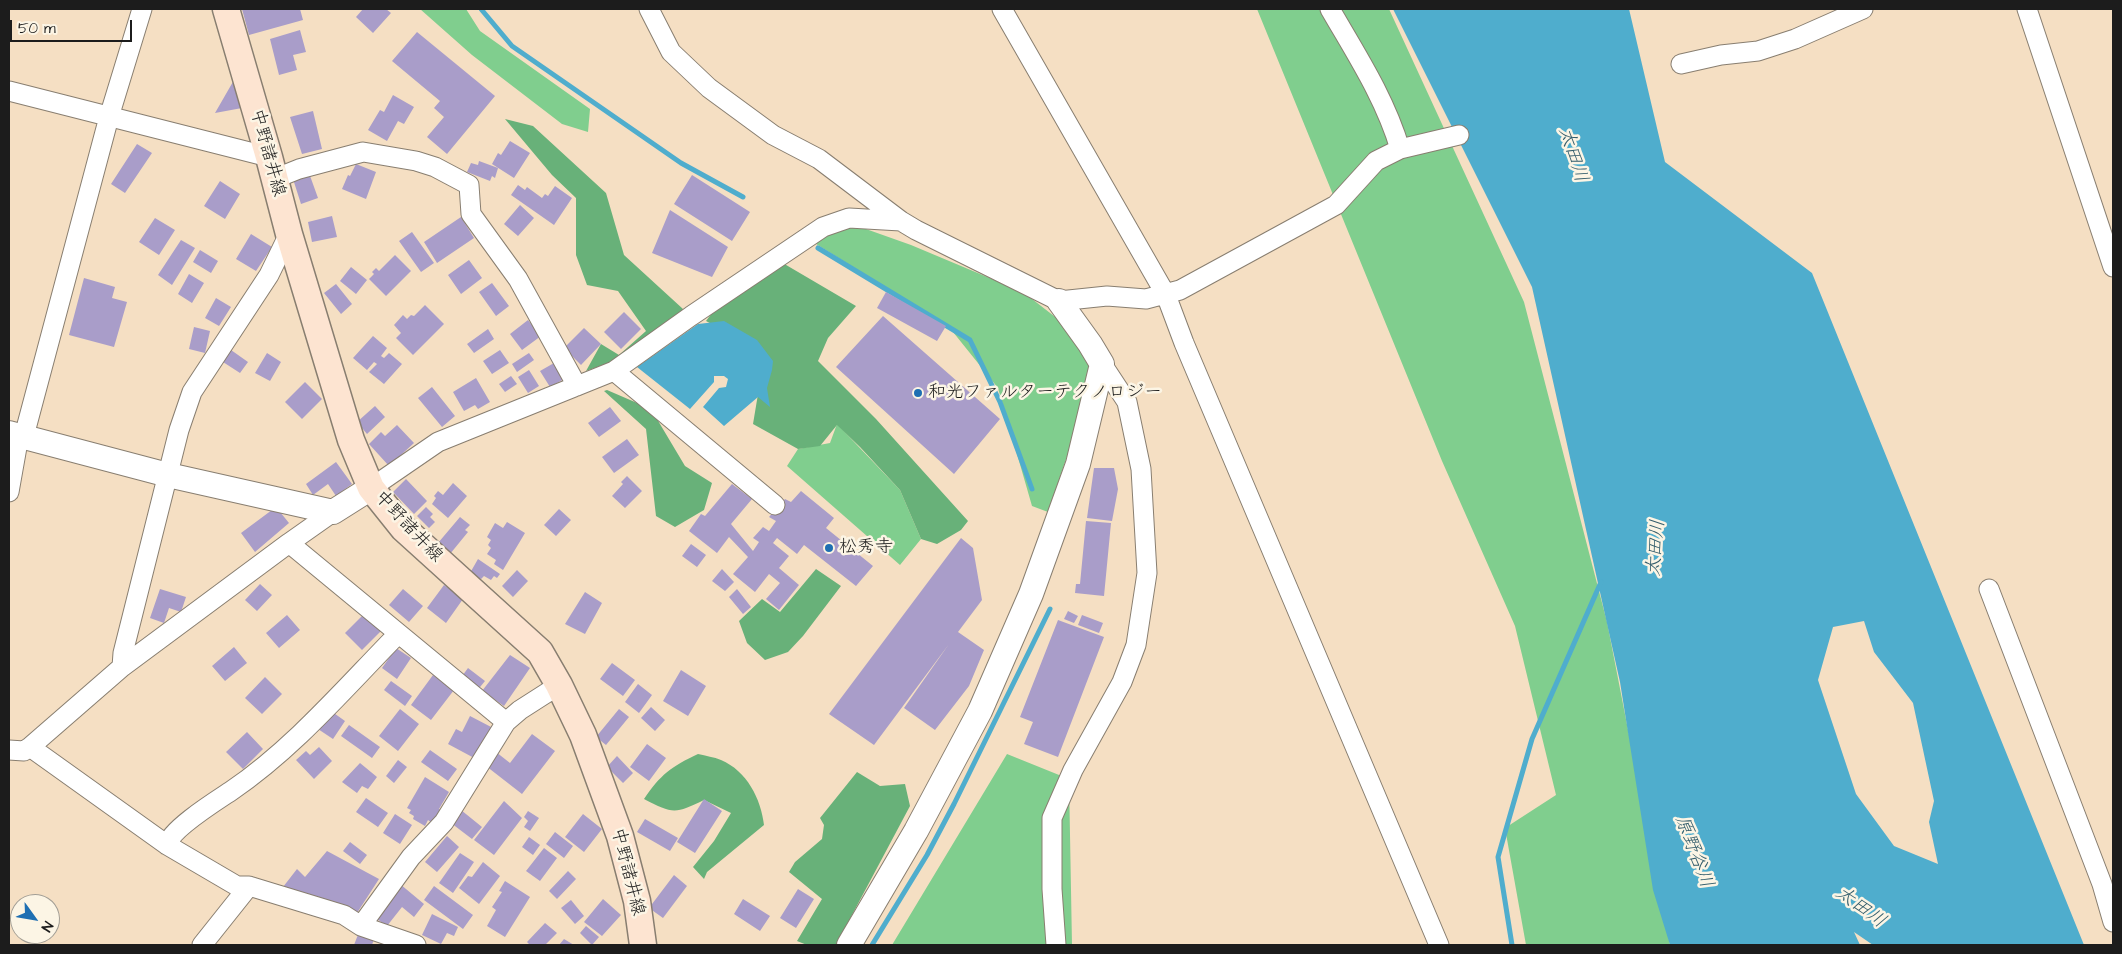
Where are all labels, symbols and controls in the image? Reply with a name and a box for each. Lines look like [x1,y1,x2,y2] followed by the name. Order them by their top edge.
[12,10,135,42] scale bar
[18,18,56,39] text: 50 m
[245,107,289,199] street label: 中野諸井線
[1552,124,1592,186] water label: 太田川
[928,382,1162,404] place label: 和光ファルターテクノロジー
[912,387,924,399] marker: 和光ファルターテクノロジー
[369,487,447,567] street label: 中野諸井線
[1643,519,1671,577] water label: 太田川
[839,537,893,559] place label: 松秀寺
[823,542,835,554] marker: 松秀寺
[1669,812,1717,892] water label: 原野谷川
[606,826,648,918] street label: 中野諸井線
[1830,882,1890,934] water label: 太田川
[10,894,60,944] north arrow
[36,917,58,935] text: N

